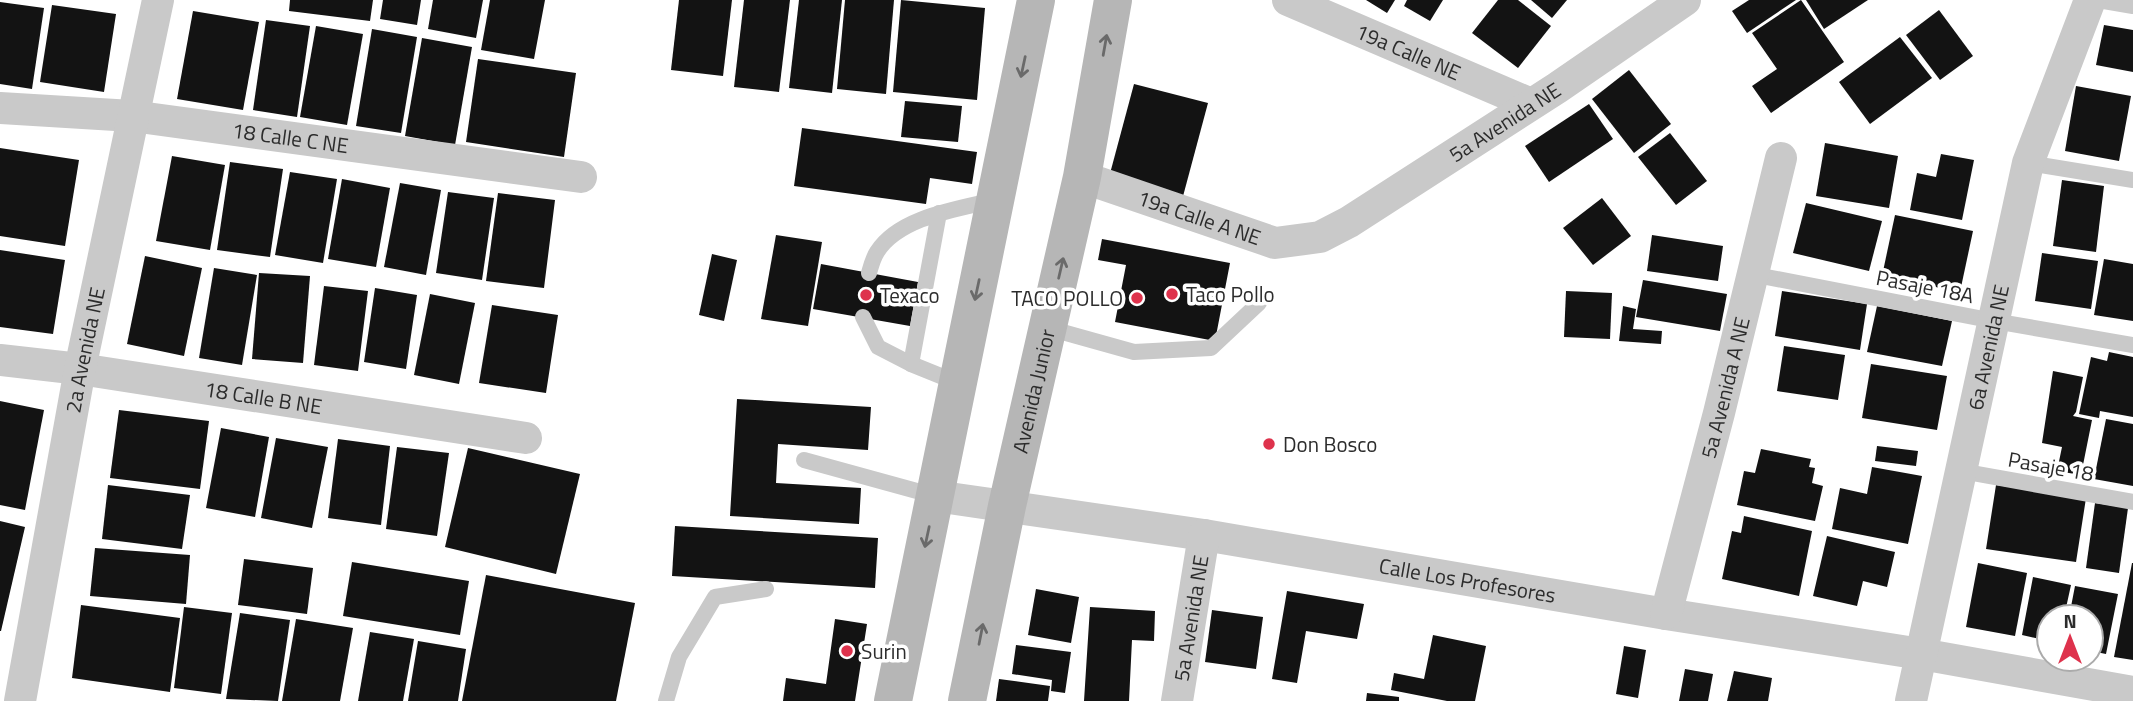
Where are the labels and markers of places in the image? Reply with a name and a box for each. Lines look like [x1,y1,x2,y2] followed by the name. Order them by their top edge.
[1186,278,1275,310] place label: Taco Pollo
[880,279,940,311] place label: Texaco
[1011,282,1123,314] place label: TACO POLLO
[1164,286,1180,302] marker: Taco Pollo
[858,287,874,303] marker: Texaco
[1129,290,1145,306] marker: TACO POLLO
[1283,428,1377,460] place label: Don Bosco
[1261,436,1277,452] marker: Don Bosco
[861,635,907,667] place label: Surin
[839,643,855,659] marker: Surin

